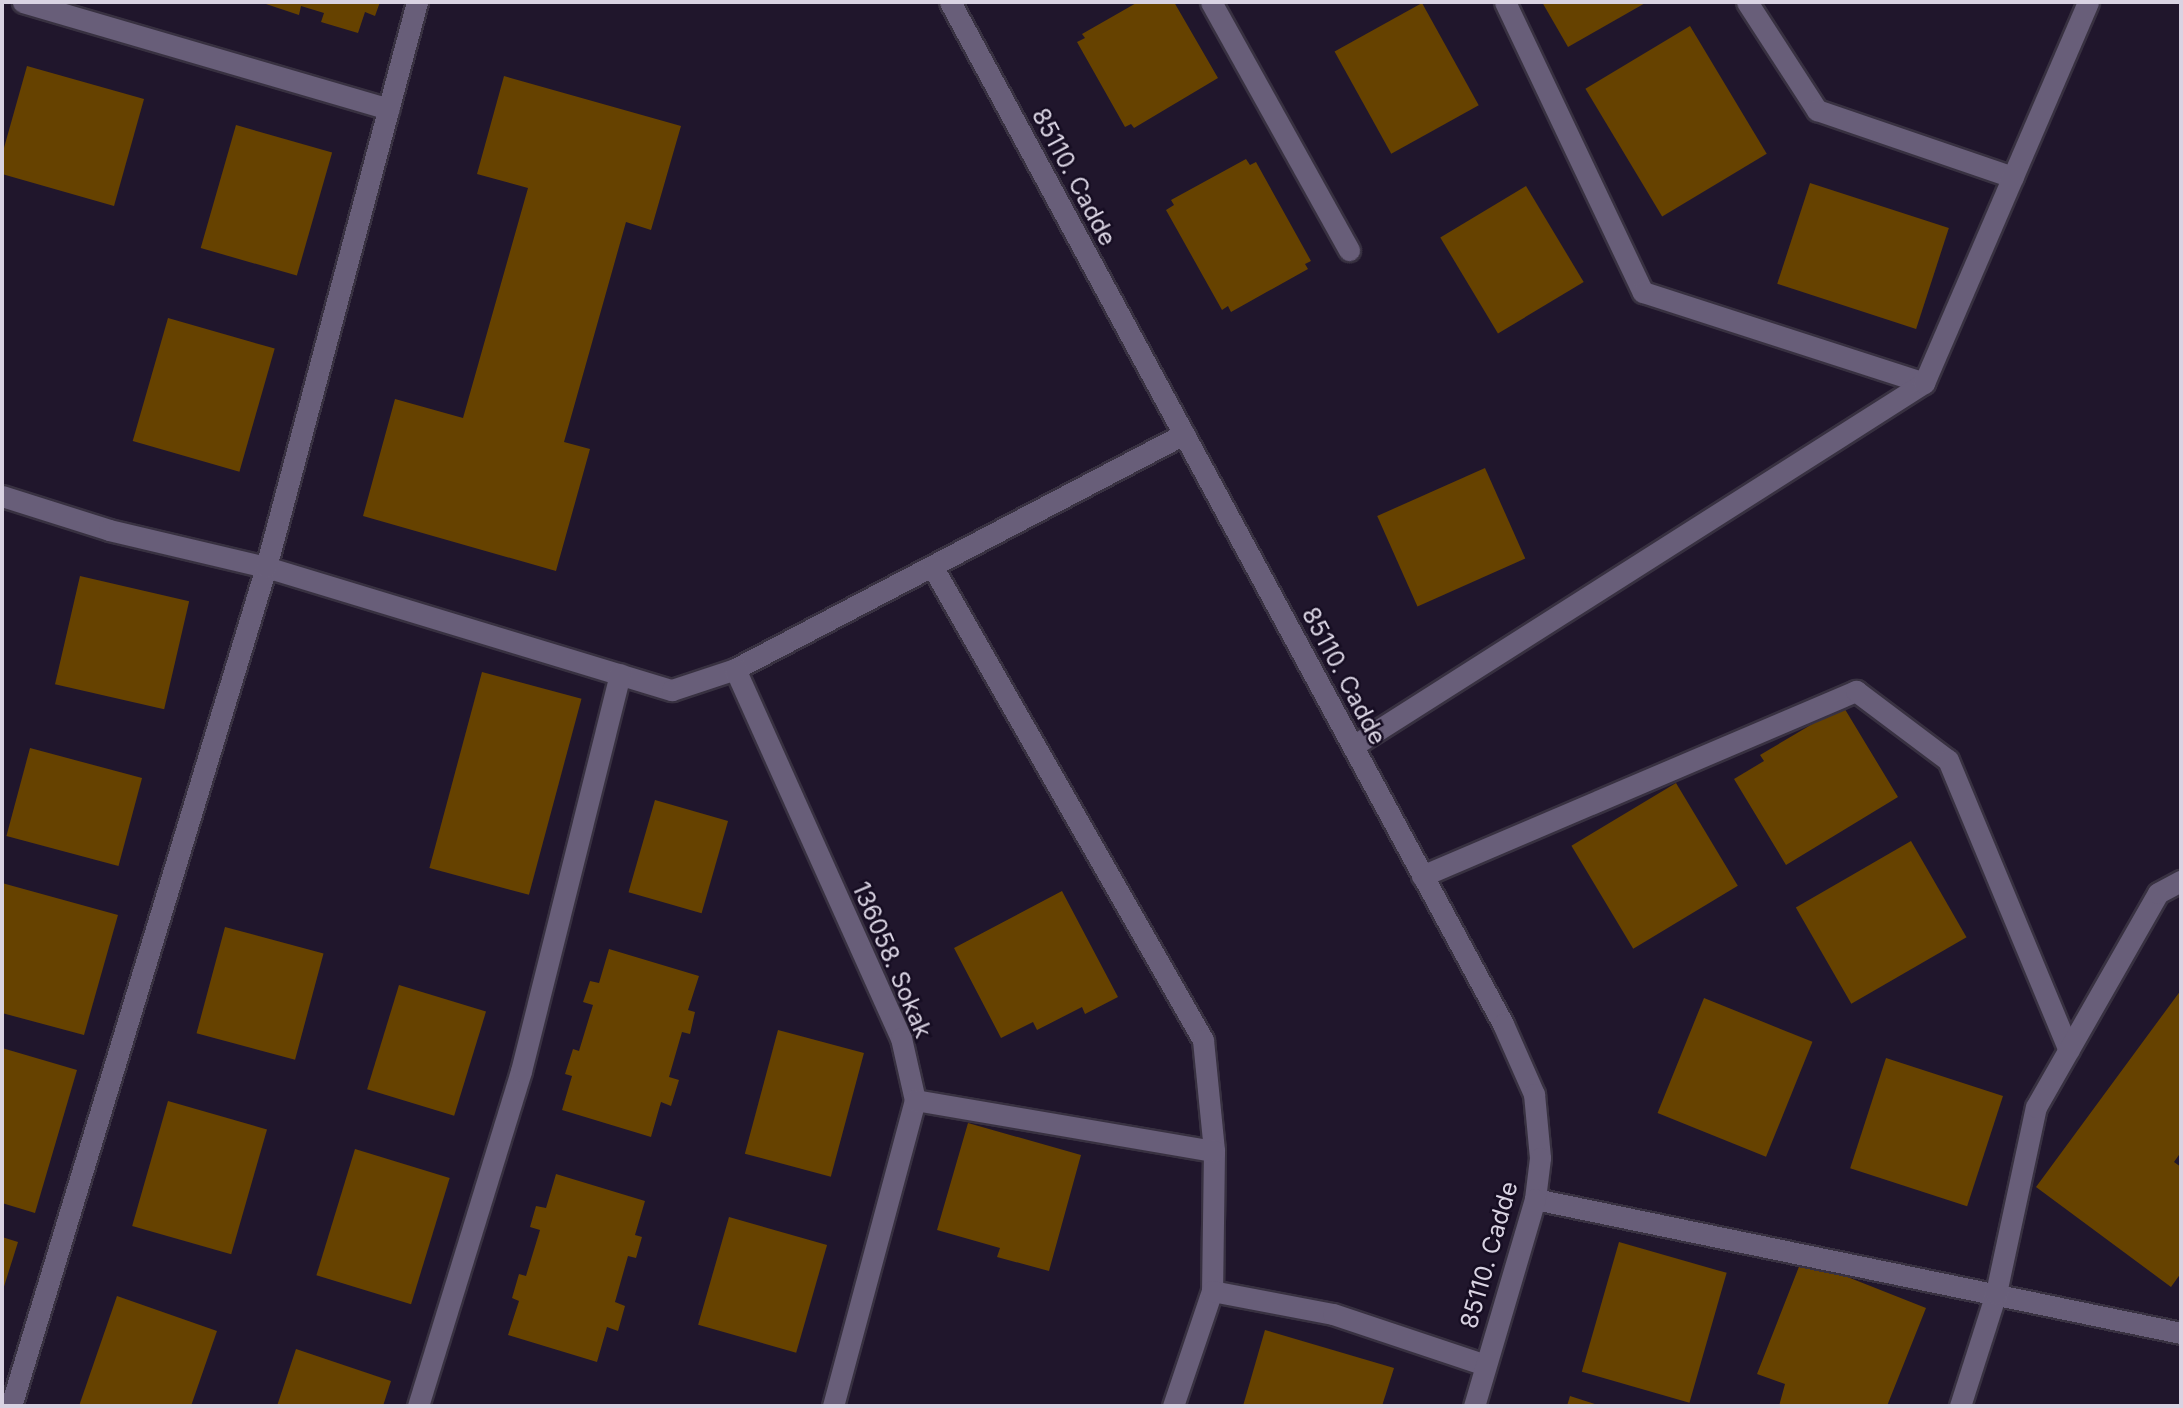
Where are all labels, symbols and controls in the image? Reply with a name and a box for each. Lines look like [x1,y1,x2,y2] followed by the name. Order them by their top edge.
[1026,103,1122,251] street label: 85110. Cadde
[1296,602,1392,750] street label: 85110. Cadde
[846,878,938,1042] street label: 136058. Sokak
[1454,1178,1524,1332] street label: 85110. Cadde

